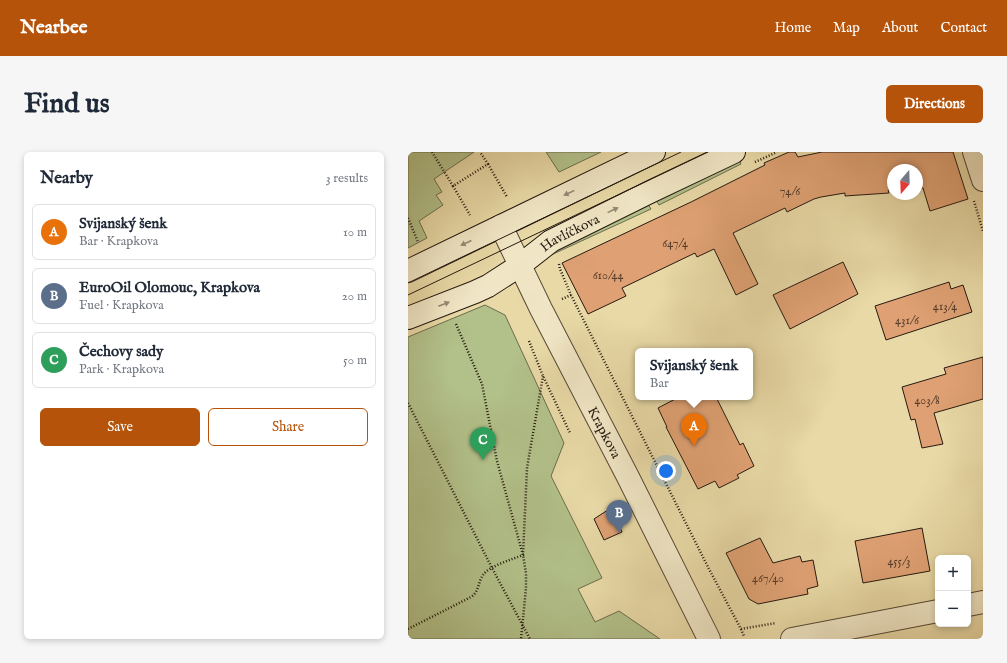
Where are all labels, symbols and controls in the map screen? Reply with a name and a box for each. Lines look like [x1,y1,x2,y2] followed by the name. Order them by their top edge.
[20,16,87,40] text: Nearbee
[775,19,811,37] text: Home
[833,19,860,37] text: Map
[882,19,918,37] text: About
[940,19,987,37] text: Contact
[886,85,983,123] button: Directions
[24,87,110,122] text: Find us
[887,164,923,200] north arrow
[40,168,93,189] text: Nearby
[326,170,368,187] text: 3 results
[780,184,801,199] house number: 74/6
[563,190,574,196] one-way arrow
[607,207,618,213] one-way arrow
[537,210,603,256] street label: Havlíčkova
[79,214,167,233] text: Svijanský šenk
[50,224,58,241] text: A
[343,224,367,241] text: 10 m
[79,233,158,250] text: Bar · Krapkova
[662,236,688,251] house number: 647/4
[460,240,471,246] one-way arrow
[593,268,623,283] house number: 610/44
[79,278,260,297] text: EuroOil Olomouc, Krapkova
[50,288,58,305] text: B
[342,288,367,305] text: 20 m
[79,297,164,314] text: Fuel · Krapkova
[933,299,957,314] house number: 413/4
[439,301,451,307] one-way arrow
[895,313,920,328] house number: 431/6
[79,342,163,361] text: Čechovy sady
[635,348,753,400] popup
[49,352,59,369] text: C
[343,352,367,369] text: 50 m
[650,356,738,375] text: Svijanský šenk
[79,361,164,378] text: Park · Krapkova
[650,375,669,392] text: Bar
[914,393,940,408] house number: 403/8
[583,404,625,463] street label: Krapkova
[40,408,200,446] button: Save
[208,408,368,446] button: Share
[681,413,707,446] pin: A
[470,427,496,460] pin: C
[656,461,676,481] your location
[606,500,632,533] pin: B
[887,554,911,569] house number: 455/3
[935,555,971,627] map controls
[935,555,971,591] button: +
[752,571,784,586] house number: 467/40
[935,591,971,627] button: −

